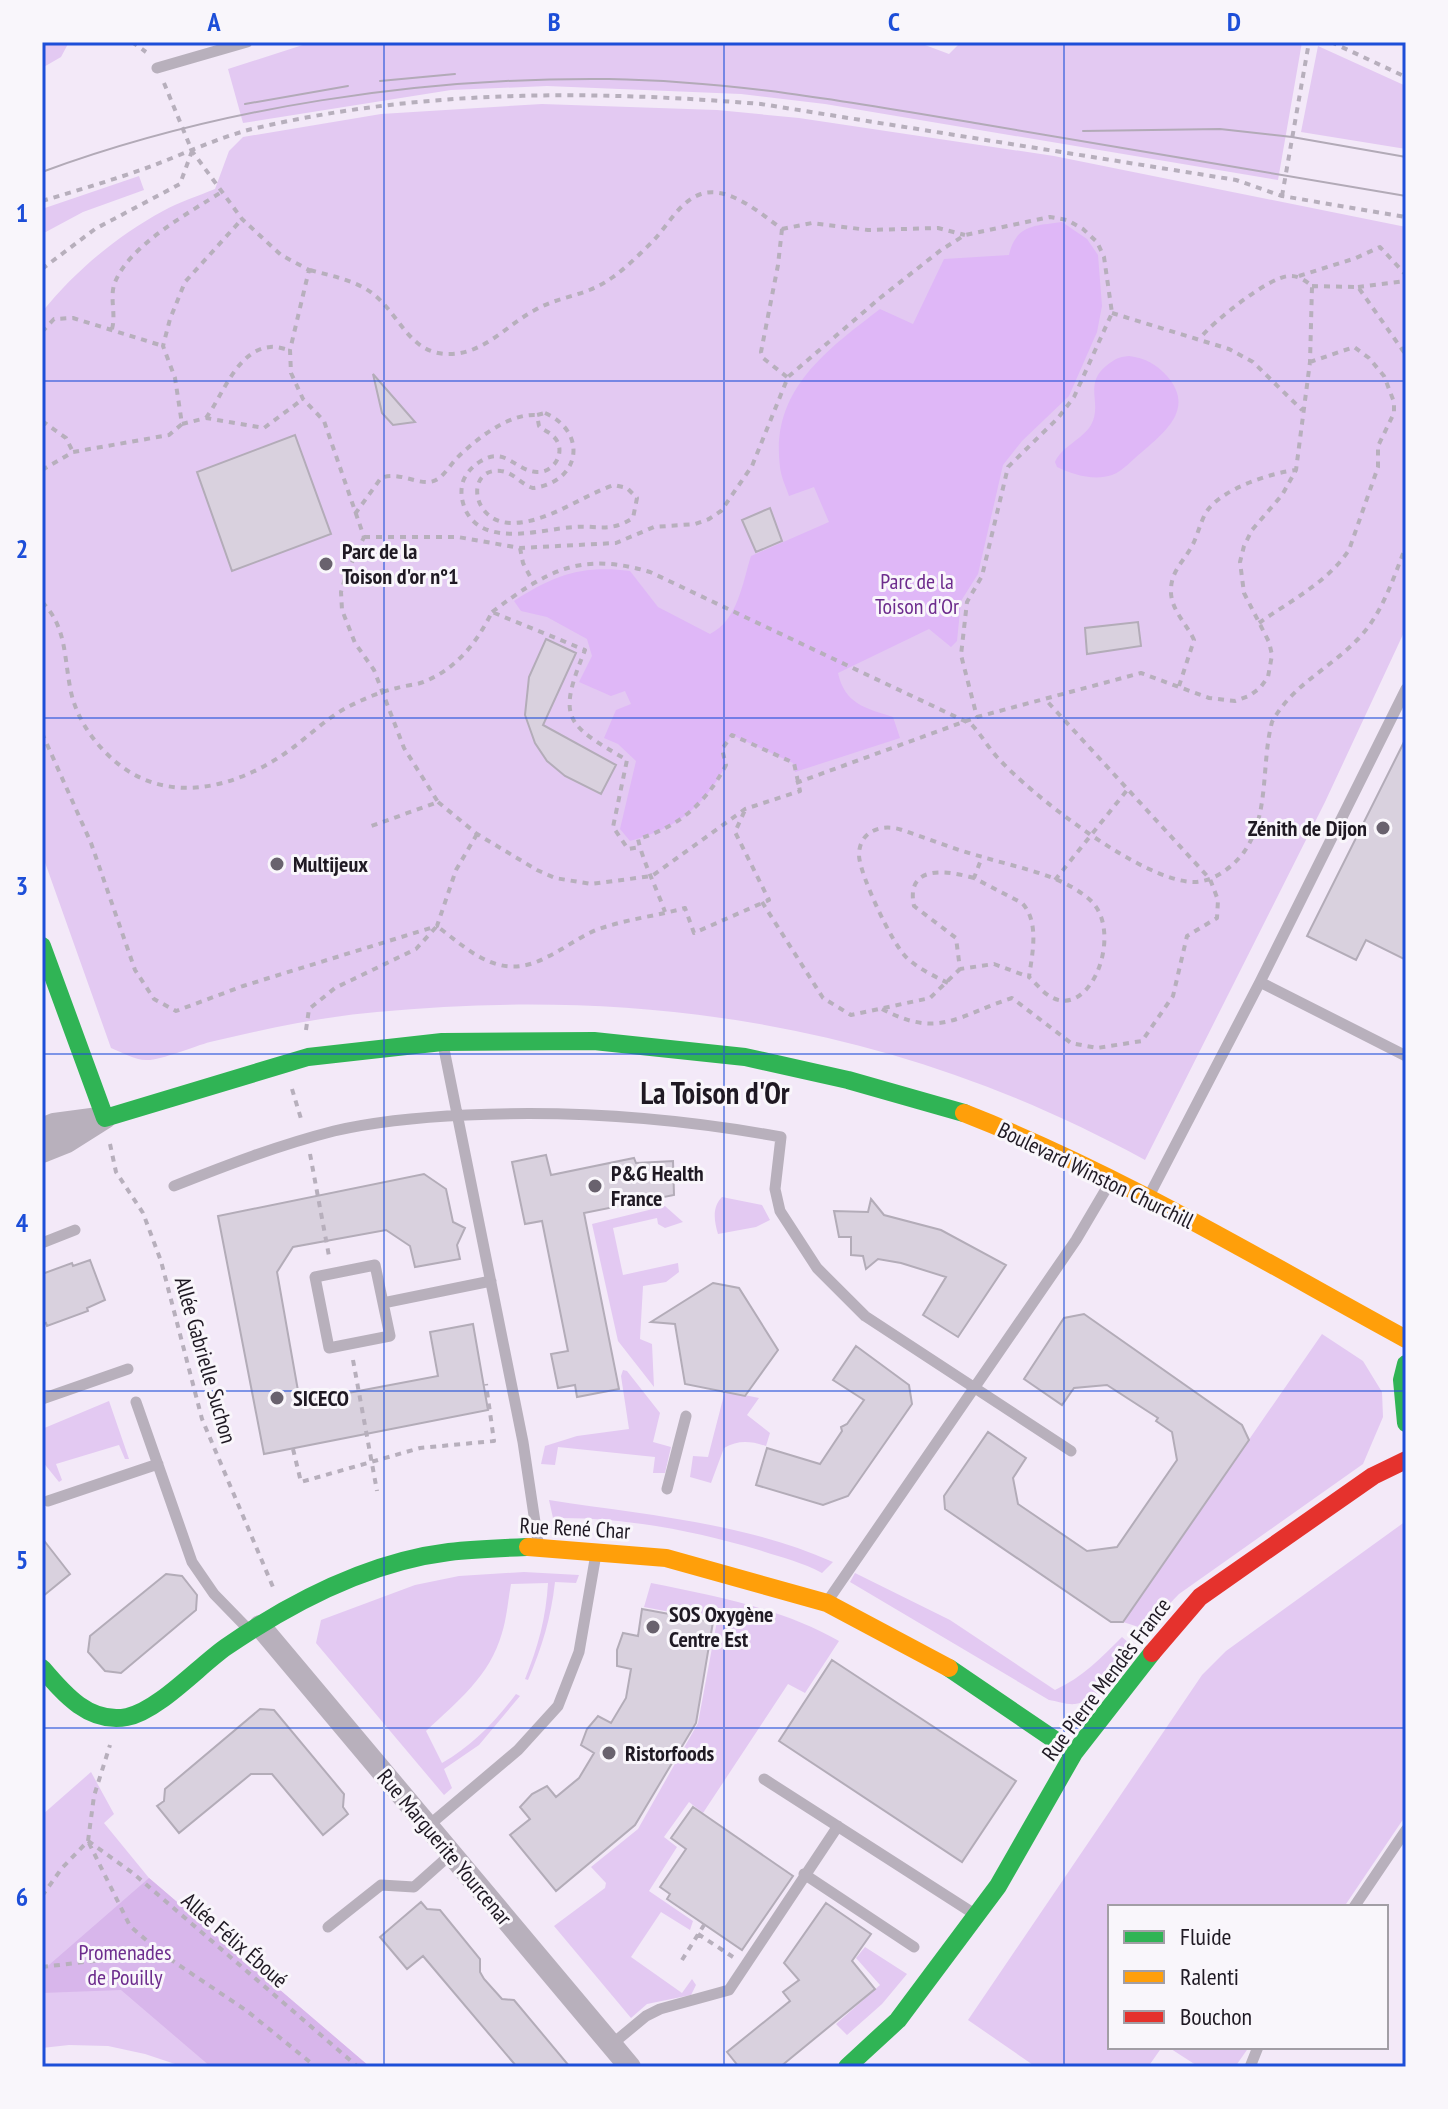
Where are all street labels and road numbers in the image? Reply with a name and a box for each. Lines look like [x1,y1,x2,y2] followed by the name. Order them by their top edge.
[993,1115,1199,1235] street label: Boulevard Winston Churchill
[169,1273,243,1447] street label: Allée Gabrielle Suchon
[519,1511,631,1545] street label: Rue René Char
[1036,1592,1176,1766] street label: Rue Pierre Mendès France
[372,1763,518,1931] street label: Rue Marguerite Yourcenar
[176,1886,294,1994] street label: Allée Félix Éboué

